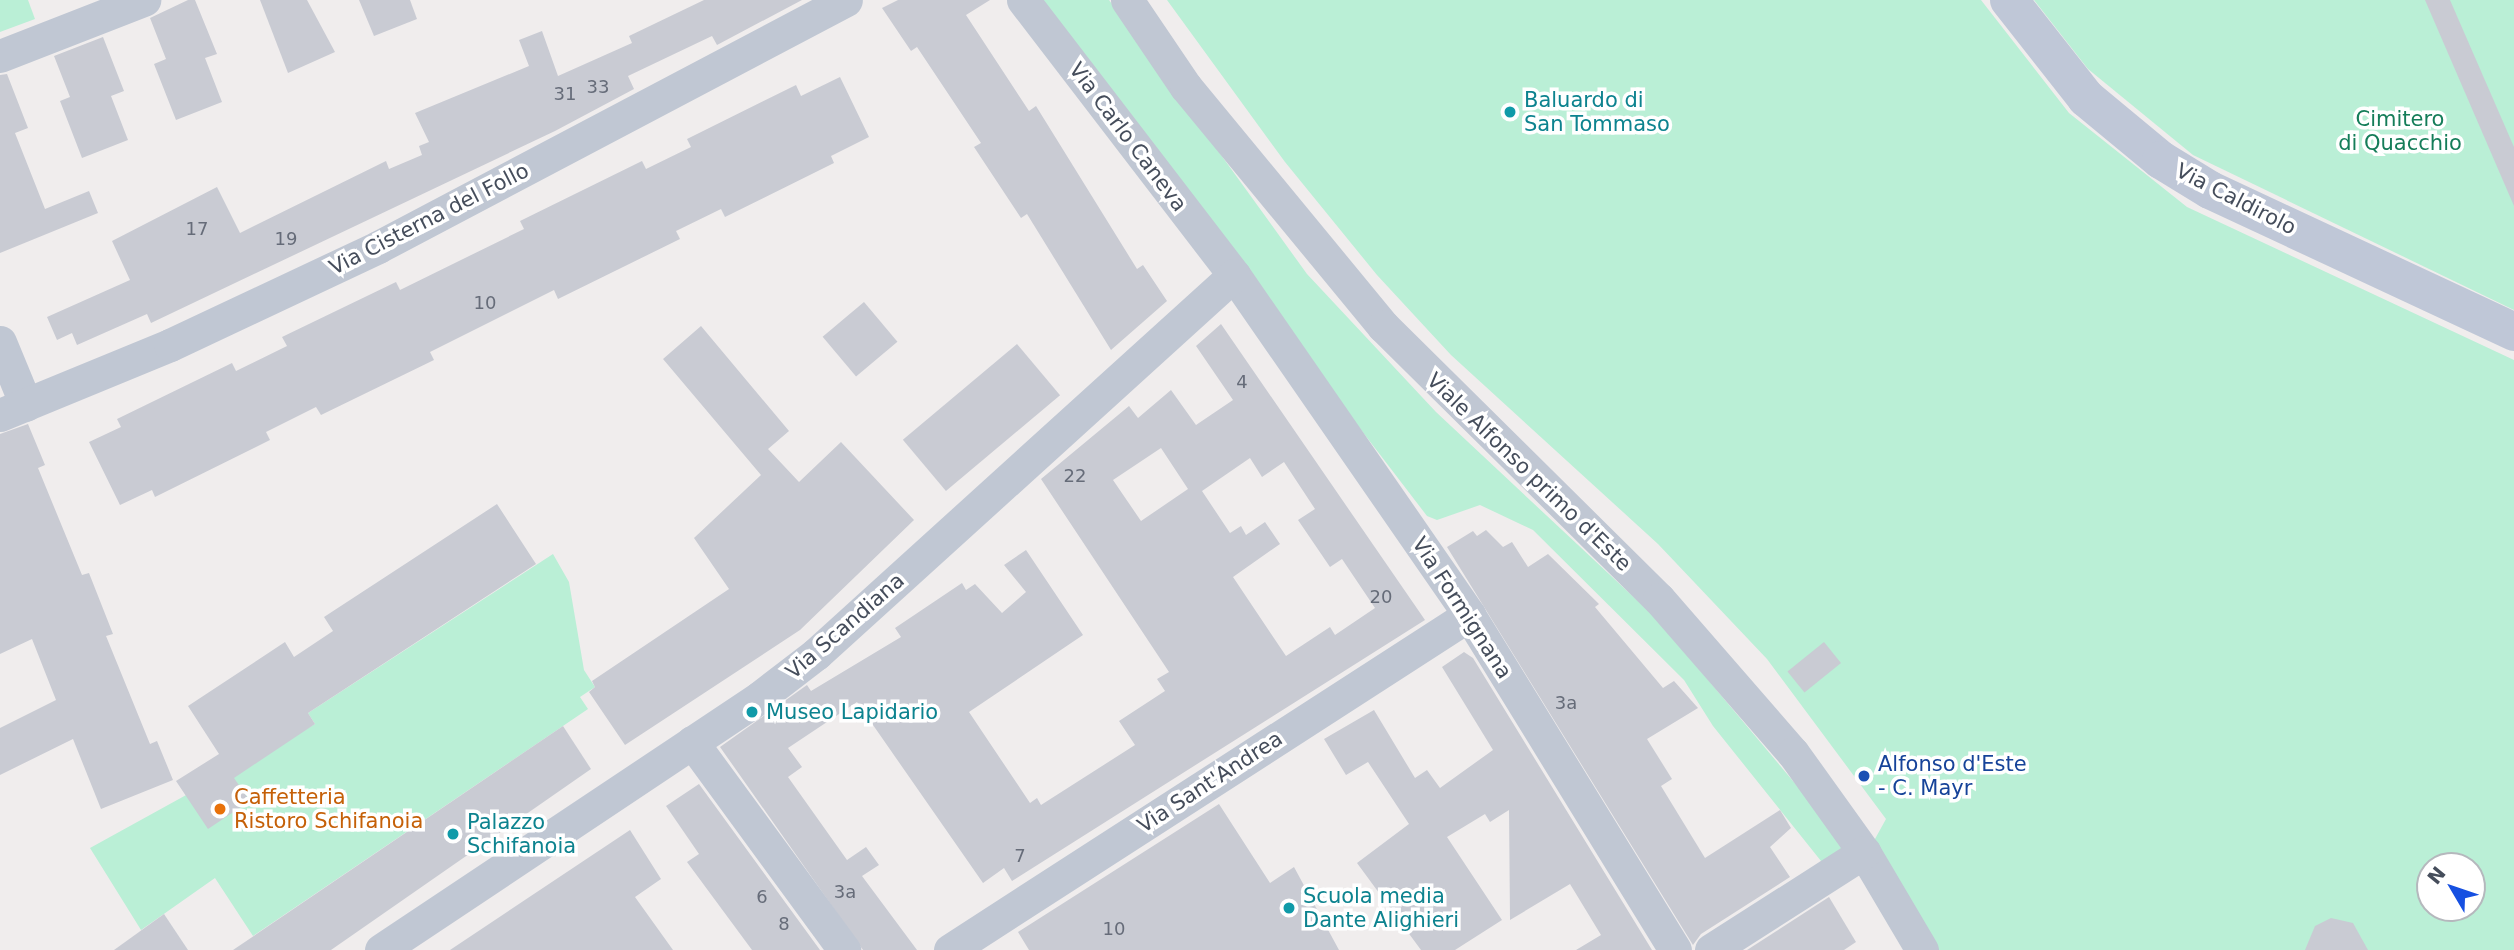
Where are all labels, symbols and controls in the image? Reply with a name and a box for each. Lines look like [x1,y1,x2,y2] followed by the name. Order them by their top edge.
[1064,58,1192,216] street label: Via Carlo Caneva
[587,76,609,98] house number: 33
[554,83,576,105] house number: 31
[1524,87,1670,137] place label: Baluardo di San Tommaso
[1502,104,1518,120] marker: Baluardo di San Tommaso
[2338,106,2462,156] park label: Cimitero di Quacchio
[325,158,533,280] street label: Via Cisterna del Follo
[2172,158,2300,240] street label: Via Caldirolo
[186,218,208,240] house number: 17
[275,228,297,250] house number: 19
[474,292,496,314] house number: 10
[1422,368,1636,576] street label: Viale Alfonso primo d'Este
[1236,371,1248,393] house number: 4
[1064,465,1086,487] house number: 22
[1407,532,1517,684] street label: Via Formignana
[781,568,909,684] street label: Via Scandiana
[1370,586,1392,608] house number: 20
[1555,692,1577,714] house number: 3a
[766,699,938,725] place label: Museo Lapidario
[744,704,760,720] marker: Museo Lapidario
[1133,726,1287,838] street label: Via Sant'Andrea
[1878,751,2027,801] place label: Alfonso d'Este - C. Mayr
[1856,768,1872,784] marker: Alfonso d'Este - C. Mayr
[234,784,423,834] place label: Caffetteria Ristoro Schifanoia
[212,801,228,817] marker: Caffetteria Ristoro Schifanoia
[467,809,576,859] place label: Palazzo Schifanoia
[445,826,461,842] marker: Palazzo Schifanoia
[1014,845,1026,867] house number: 7
[2416,852,2486,922] north arrow
[2423,862,2450,888] text: N
[834,881,856,903] house number: 3a
[1303,883,1459,933] place label: Scuola media Dante Alighieri
[756,886,768,908] house number: 6
[1281,900,1297,916] marker: Scuola media Dante Alighieri
[778,913,790,935] house number: 8
[1103,918,1125,940] house number: 10

